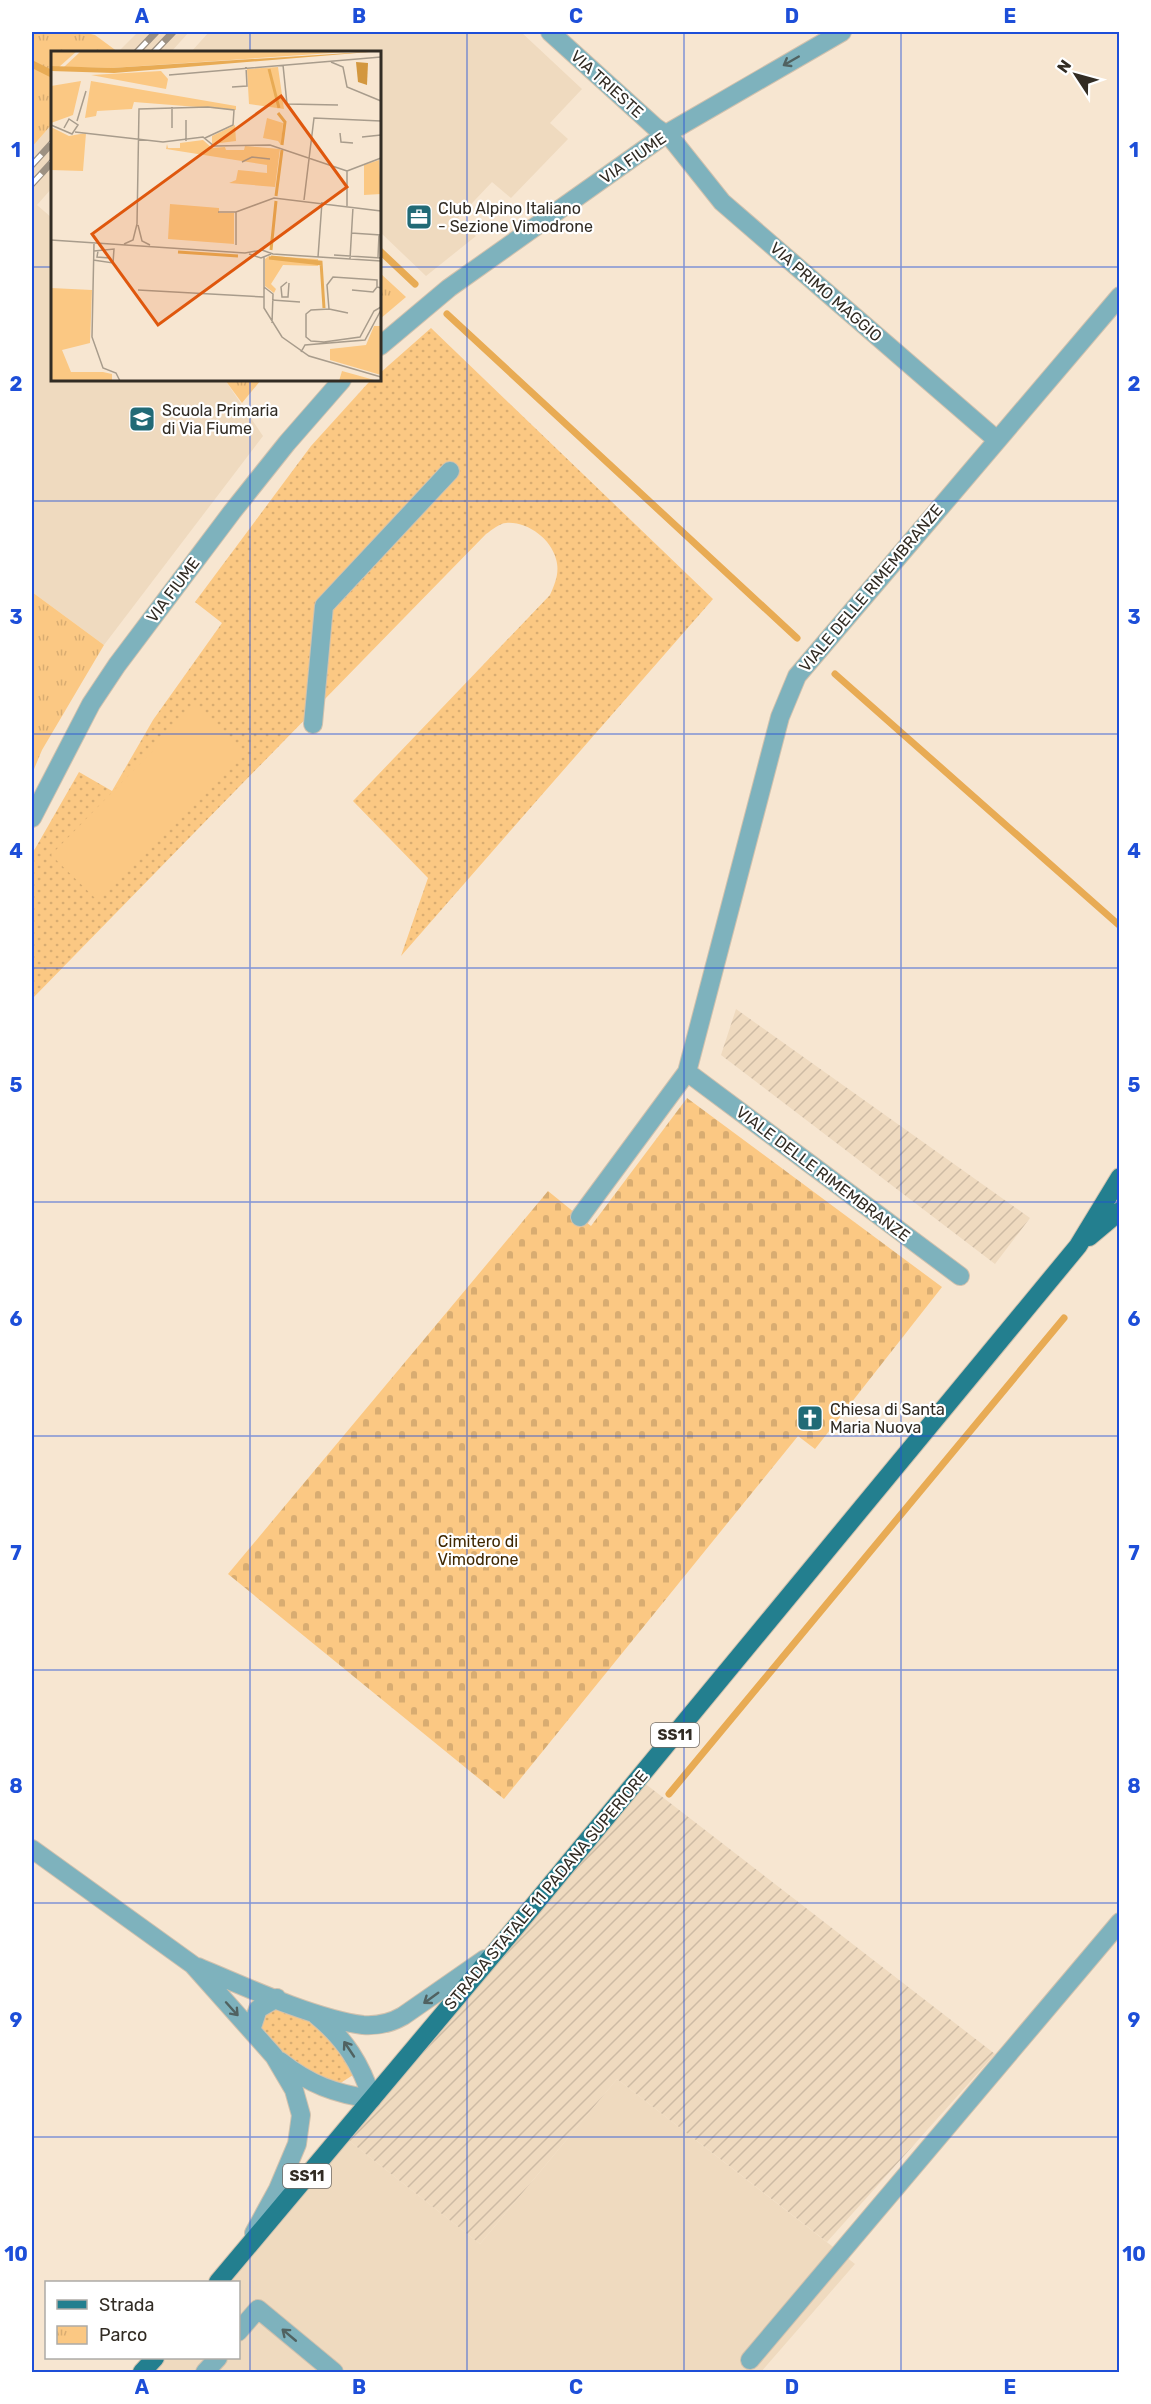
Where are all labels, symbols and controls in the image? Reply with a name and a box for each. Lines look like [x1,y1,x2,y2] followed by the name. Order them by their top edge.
[135,4,150,28] text: A
[352,4,366,28] text: B
[569,4,583,28] text: C
[785,4,799,28] text: D
[1004,4,1016,28] text: E
[1046,45,1106,105] north arrow
[567,46,647,122] street label: VIA TRIESTE
[51,51,381,381] inset map
[783,55,800,67] one-way arrow
[1053,56,1075,77] text: N
[596,128,670,188] street label: VIA FIUME
[11,138,21,162] text: 1
[1129,138,1139,162] text: 1
[438,199,593,236] place label: Club Alpino Italiano - Sezione Vimodrone
[404,202,434,232] office icon: Club Alpino Italiano - Sezione Vimodrone
[766,238,886,346] street label: VIA PRIMO MAGGIO
[10,372,23,396] text: 2
[1128,372,1141,396] text: 2
[162,401,278,438] place label: Scuola Primaria di Via Fiume
[127,404,157,434] school or university icon: Scuola Primaria di Via Fiume
[795,500,947,676] street label: VIALE DELLE RIMEMBRANZE
[142,554,204,626] street label: VIA FIUME
[9,605,23,629] text: 3
[1127,605,1141,629] text: 3
[9,839,23,863] text: 4
[1127,839,1141,863] text: 4
[10,1073,23,1097] text: 5
[1128,1073,1141,1097] text: 5
[732,1102,914,1246] street label: VIALE DELLE RIMEMBRANZE
[9,1307,23,1331] text: 6
[1127,1307,1141,1331] text: 6
[830,1400,945,1437] place label: Chiesa di Santa Maria Nuova
[795,1403,825,1433] church icon: Chiesa di Santa Maria Nuova
[438,1532,519,1569] park label: Cimitero di Vimodrone
[10,1541,22,1565] text: 7
[1128,1541,1140,1565] text: 7
[651,1723,699,1747] road number: SS11
[440,1767,652,2013] street label: STRADA STATALE 11 PADANA SUPERIORE
[9,1774,23,1798] text: 8
[1127,1774,1141,1798] text: 8
[424,1992,440,2004] one-way arrow
[225,2001,239,2016] one-way arrow
[10,2008,23,2032] text: 9
[1128,2008,1141,2032] text: 9
[343,2041,355,2058] one-way arrow
[283,2164,331,2188] road number: SS11
[4,2242,28,2266] text: 10
[1122,2242,1146,2266] text: 10
[45,2281,240,2359] legend
[99,2294,155,2316] text: Strada
[99,2324,147,2346] text: Parco
[282,2328,297,2342] one-way arrow
[135,2375,150,2399] text: A
[352,2375,366,2399] text: B
[569,2375,583,2399] text: C
[785,2375,799,2399] text: D
[1004,2375,1016,2399] text: E

